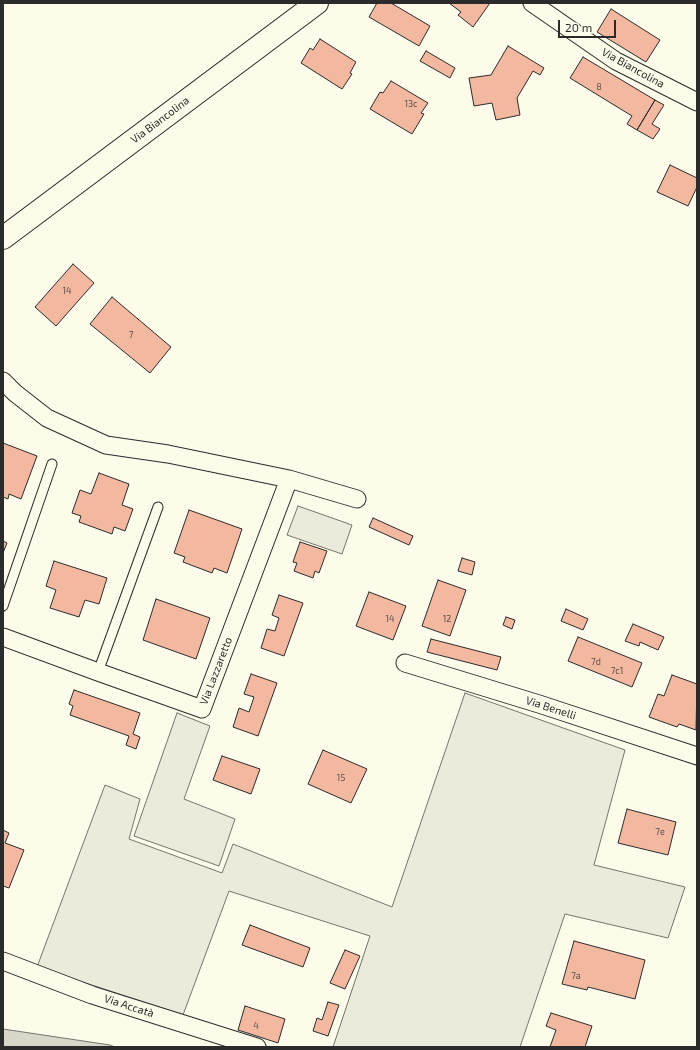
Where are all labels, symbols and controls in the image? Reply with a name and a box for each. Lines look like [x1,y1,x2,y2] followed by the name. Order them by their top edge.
[560,12,618,38] scale bar
[565,20,592,34] text: 20 m
[599,45,667,91] street label: Via Biancolina
[596,82,602,92] house number: 8
[128,94,192,146] street label: Via Biancolina
[405,99,417,109] house number: 13c
[62,286,72,296] house number: 14
[129,330,133,340] house number: 7
[385,614,395,624] house number: 14
[443,614,451,624] house number: 12
[197,635,235,707] street label: Via Lazzaretto
[591,657,601,667] house number: 7d
[611,666,623,676] house number: 7c1
[524,694,578,722] street label: Via Benelli
[337,773,345,783] house number: 15
[655,827,665,837] house number: 7e
[571,971,581,981] house number: 7a
[102,992,156,1020] street label: Via Accatà
[253,1021,259,1031] house number: 4

